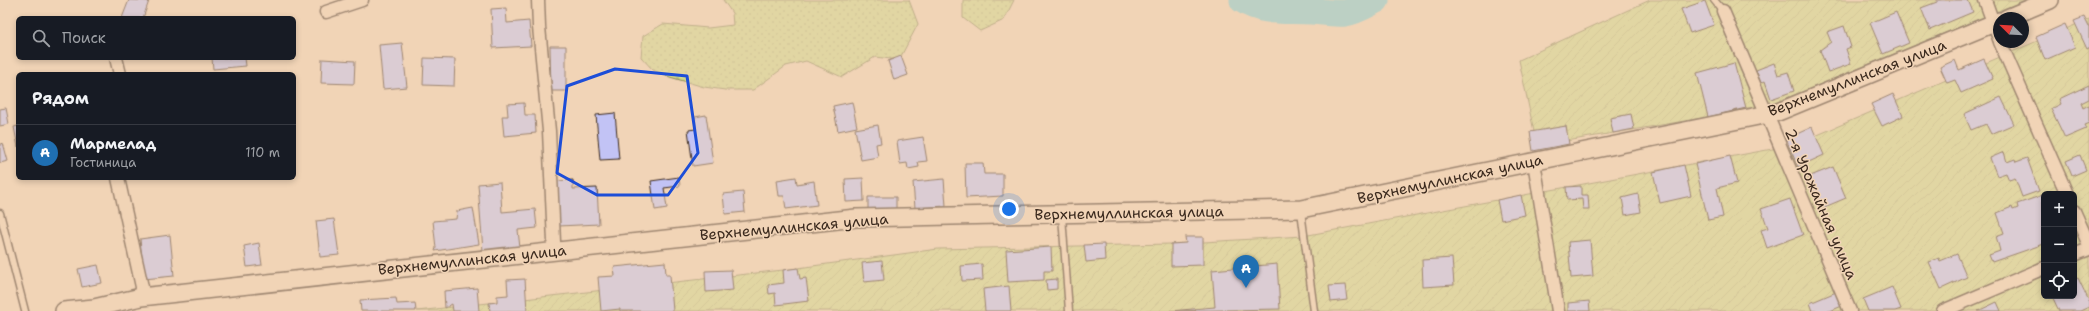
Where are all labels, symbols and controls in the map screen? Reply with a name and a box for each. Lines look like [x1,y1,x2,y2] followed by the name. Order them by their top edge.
[1993,12,2029,48] north arrow
[16,16,296,60] search box
[30,27,52,49] icon: search
[62,28,106,48] text: Поиск
[1765,35,1950,121] street label: Верхнемуллинская улица
[32,87,89,109] text: Рядом
[1780,125,1862,283] street label: 2-я Урожайная улица
[70,134,156,154] text: Мармелад
[40,144,50,161] text: A
[245,144,280,161] text: 110 m
[1355,149,1545,208] street label: Верхнемуллинская улица
[70,154,136,171] text: Гостиница
[2041,191,2077,299] map controls
[2041,191,2077,227] button: +
[999,199,1019,219] your location
[1034,201,1224,225] street label: Верхнемуллинская улица
[699,209,890,245] street label: Верхнемуллинская улица
[2041,227,2077,263] button: −
[377,240,568,280] street label: Верхнемуллинская улица
[1233,255,1259,288] pin: A
[2041,263,2077,299] button: locate

